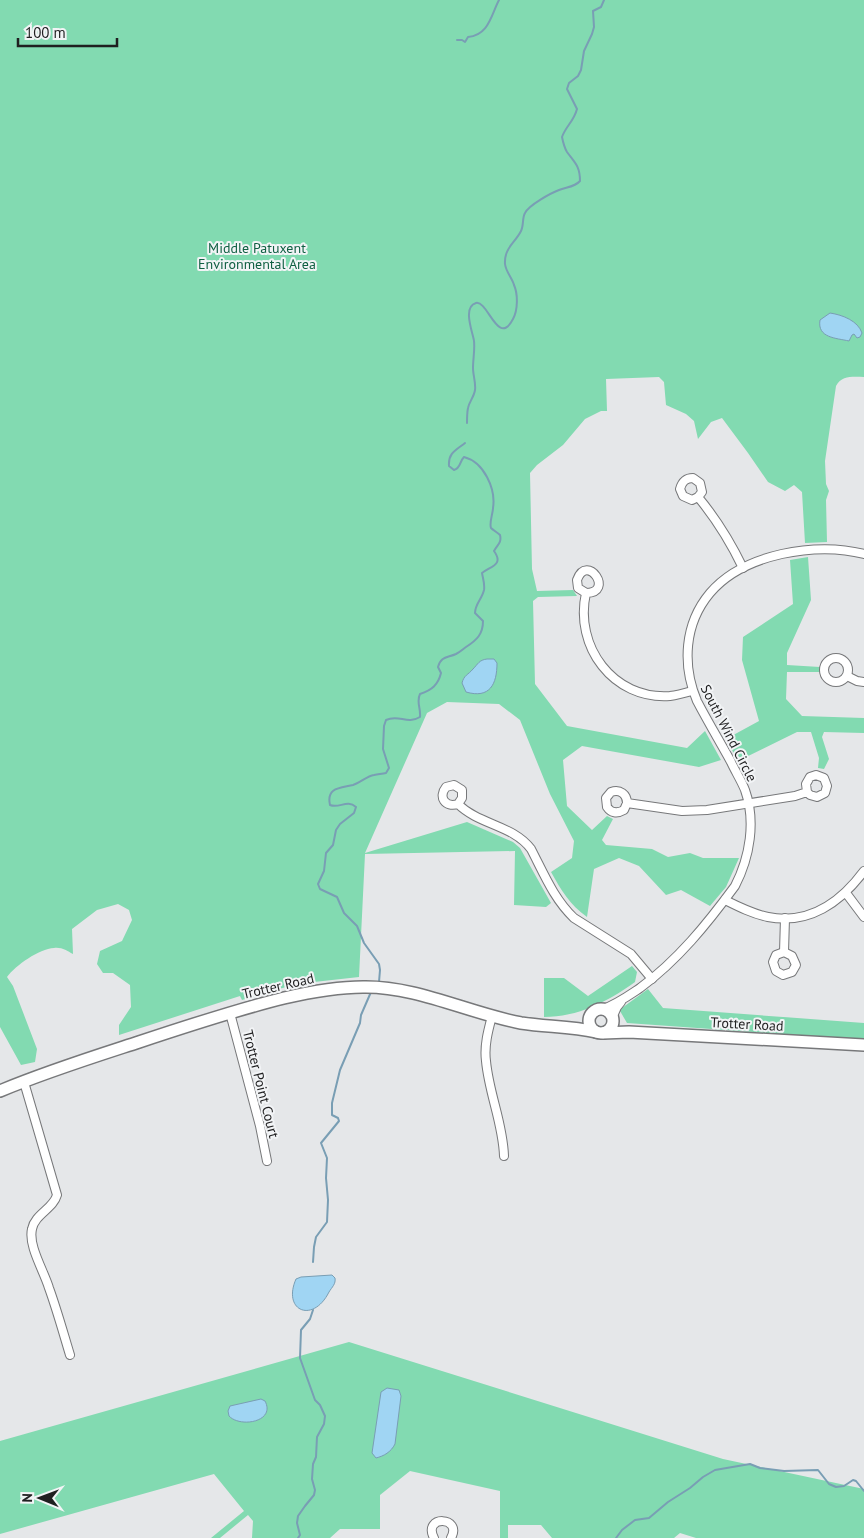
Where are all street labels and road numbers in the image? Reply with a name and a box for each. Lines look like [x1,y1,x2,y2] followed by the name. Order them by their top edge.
[697,681,761,785] street label: South Wind Circle
[240,969,316,1003] street label: Trotter Road
[710,1013,784,1035] street label: Trotter Road
[239,1028,283,1140] street label: Trotter Point Court

